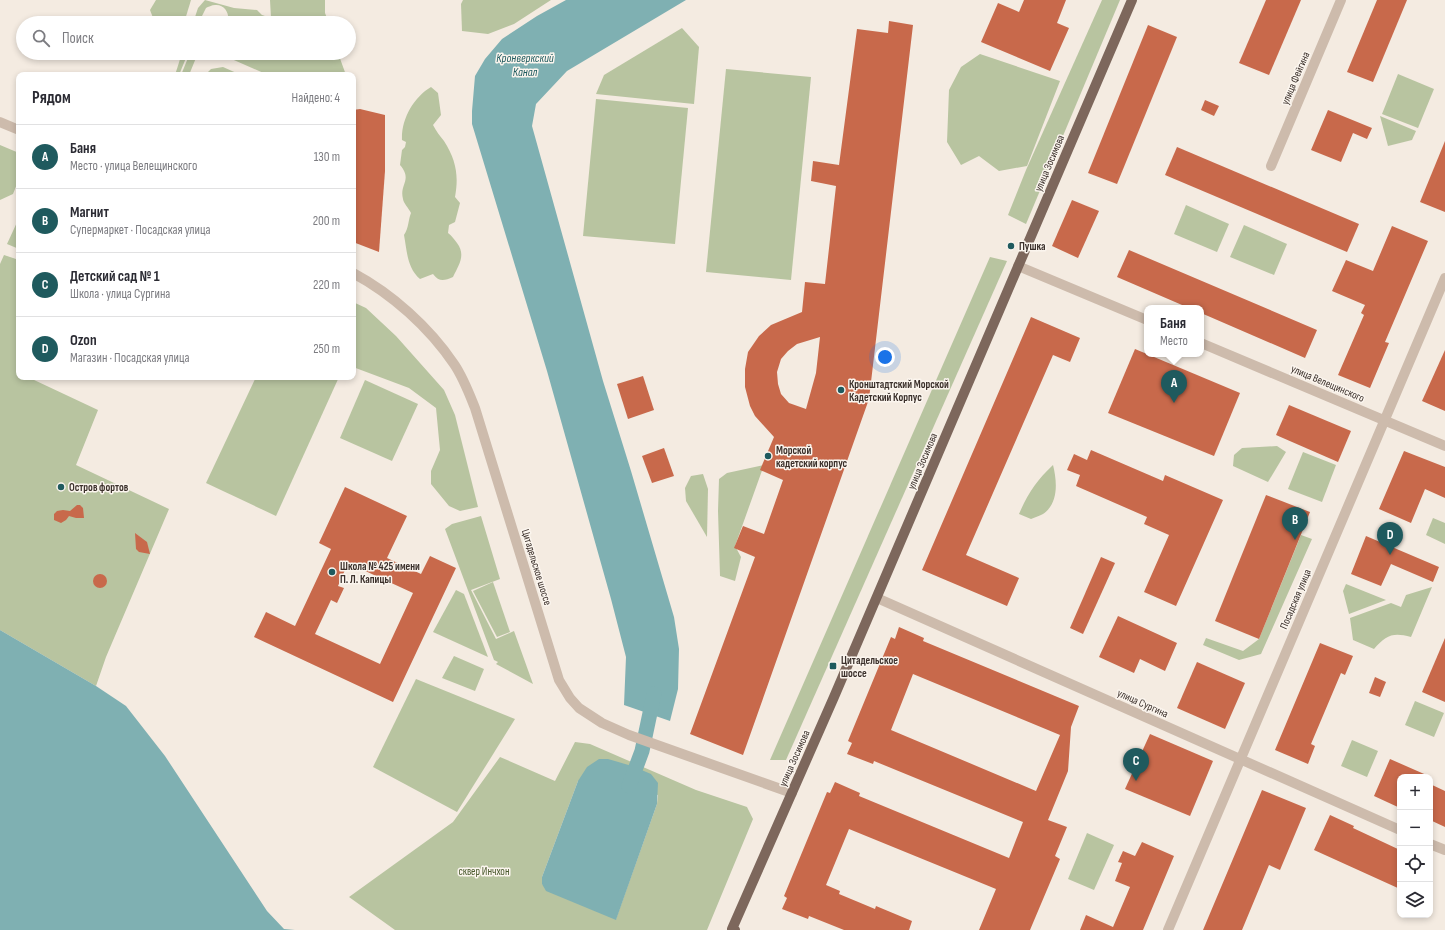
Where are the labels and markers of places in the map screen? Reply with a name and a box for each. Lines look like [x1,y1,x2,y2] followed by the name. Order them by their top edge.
[1019,240,1046,253] place label: Пушка
[1006,241,1016,251] marker: Пушка
[1161,370,1187,403] pin: A
[849,378,949,404] place label: Кронштадтский Морской Кадетский Корпус
[836,385,846,395] marker: Кронштадтский Морской Кадетский Корпус
[776,444,848,470] place label: Морской кадетский корпус
[763,451,773,461] marker: Морской кадетский корпус
[69,481,129,494] place label: Остров фортов
[56,482,66,492] marker: Остров фортов
[1282,507,1308,540] pin: B
[1377,522,1403,555] pin: D
[340,560,420,586] place label: Школа № 425 имени П. Л. Капицы
[327,567,337,577] marker: Школа № 425 имени П. Л. Капицы
[841,654,898,680] place label: Цитадельское шоссе
[828,661,838,671] marker: Цитадельское шоссе
[1123,748,1149,781] pin: C

